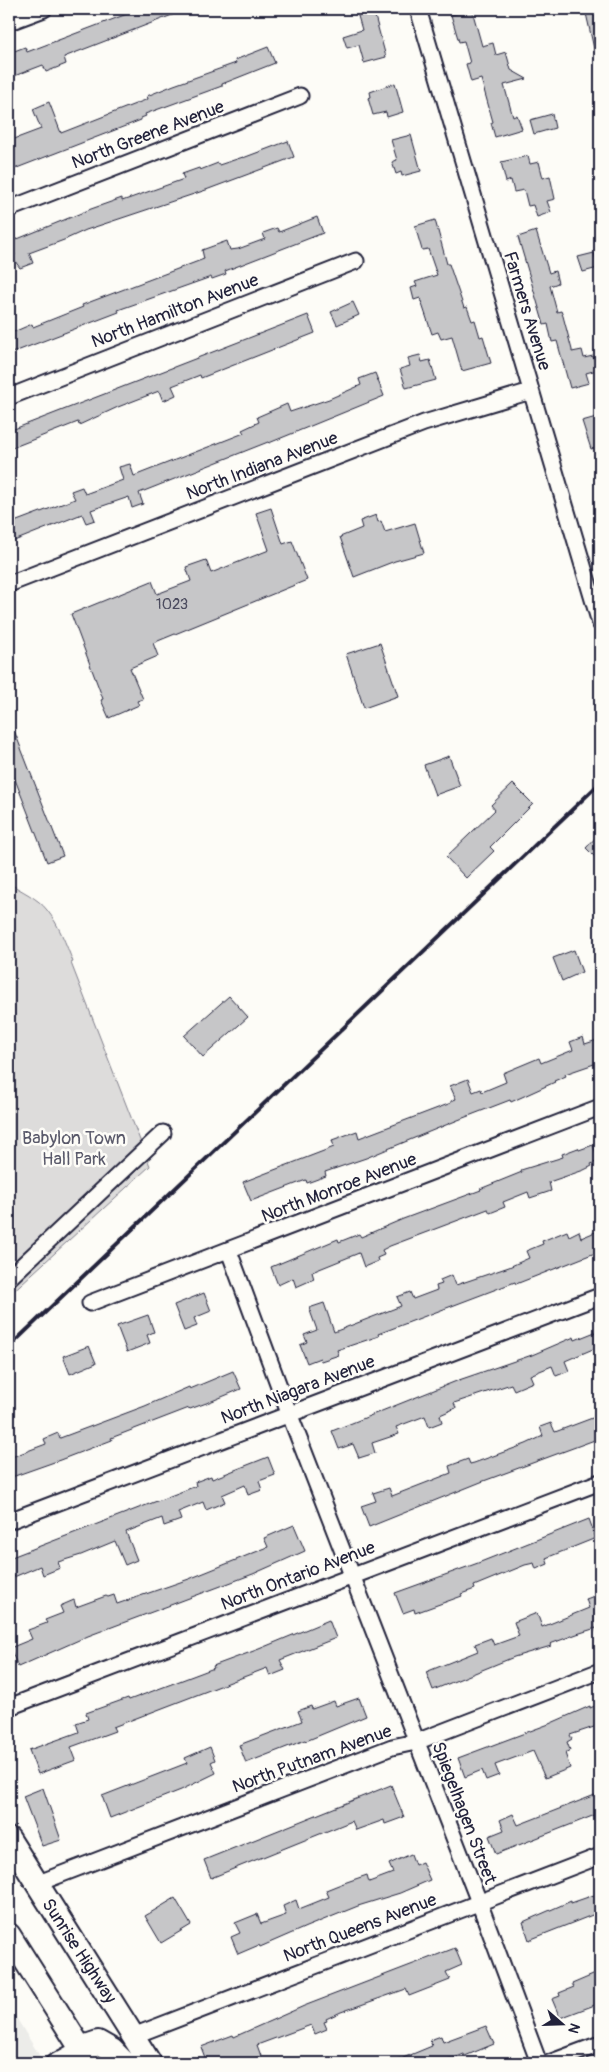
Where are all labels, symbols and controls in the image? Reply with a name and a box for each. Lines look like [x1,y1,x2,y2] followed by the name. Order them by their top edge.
[68,95,228,175] street label: North Greene Avenue
[498,249,556,373] street label: Farmers Avenue
[88,268,262,353] street label: North Hamilton Avenue
[183,426,341,506] street label: North Indiana Avenue
[156,595,188,614] house number: 1023
[22,1127,126,1171] park label: Babylon Town Hall Park
[258,1148,420,1228] street label: North Monroe Avenue
[218,1350,378,1430] street label: North Niagara Avenue
[218,1536,379,1616] street label: North Ontario Avenue
[229,1719,395,1799] street label: North Putnam Avenue
[426,1739,502,1888] street label: Spiegelhagen Street
[280,1888,440,1968] street label: North Queens Avenue
[36,1894,122,2008] street label: Sunrise Highway
[536,2000,586,2050] north arrow
[564,2021,583,2036] text: N

